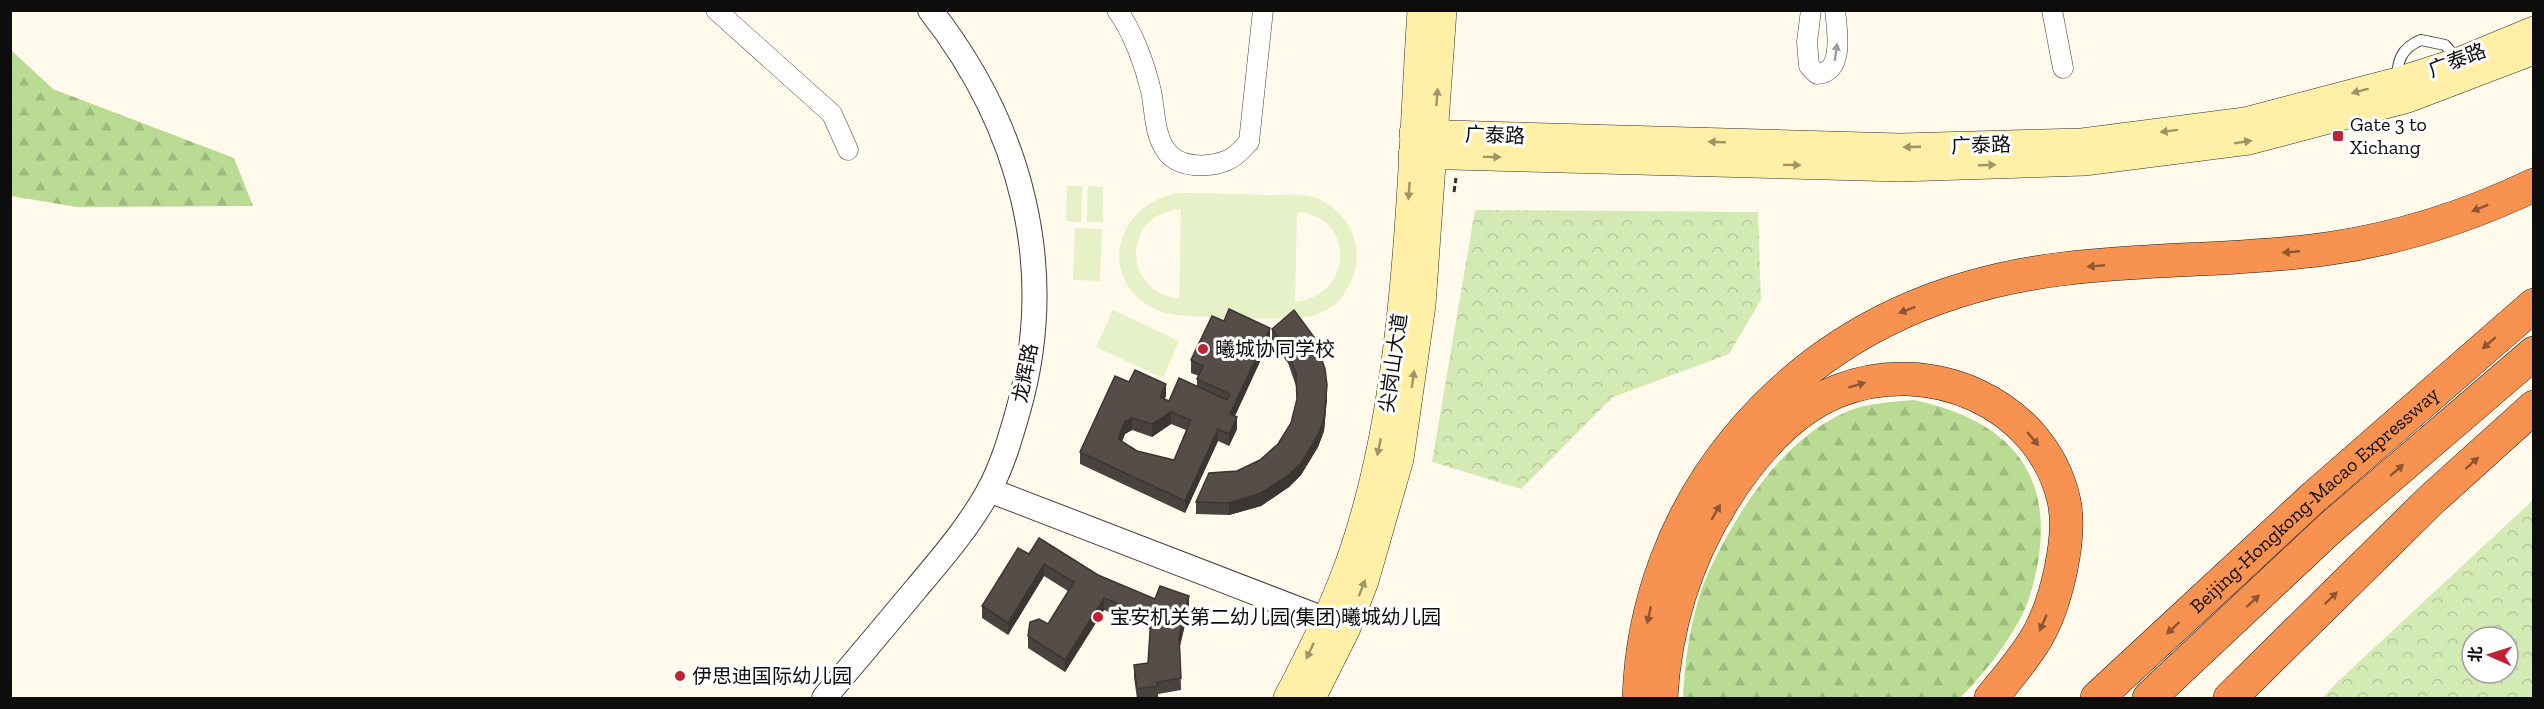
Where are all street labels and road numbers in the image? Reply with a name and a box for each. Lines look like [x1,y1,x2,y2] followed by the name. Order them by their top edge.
[2425,38,2489,82] street label: 广泰路
[1465,122,1525,148] street label: 广泰路
[1951,132,2011,158] street label: 广泰路
[1374,312,1412,414] street label: 尖岗山大道
[1007,341,1043,405] street label: 龙辉路
[2185,381,2444,618] street label: Beijing-Hongkong-Macao Expressway

